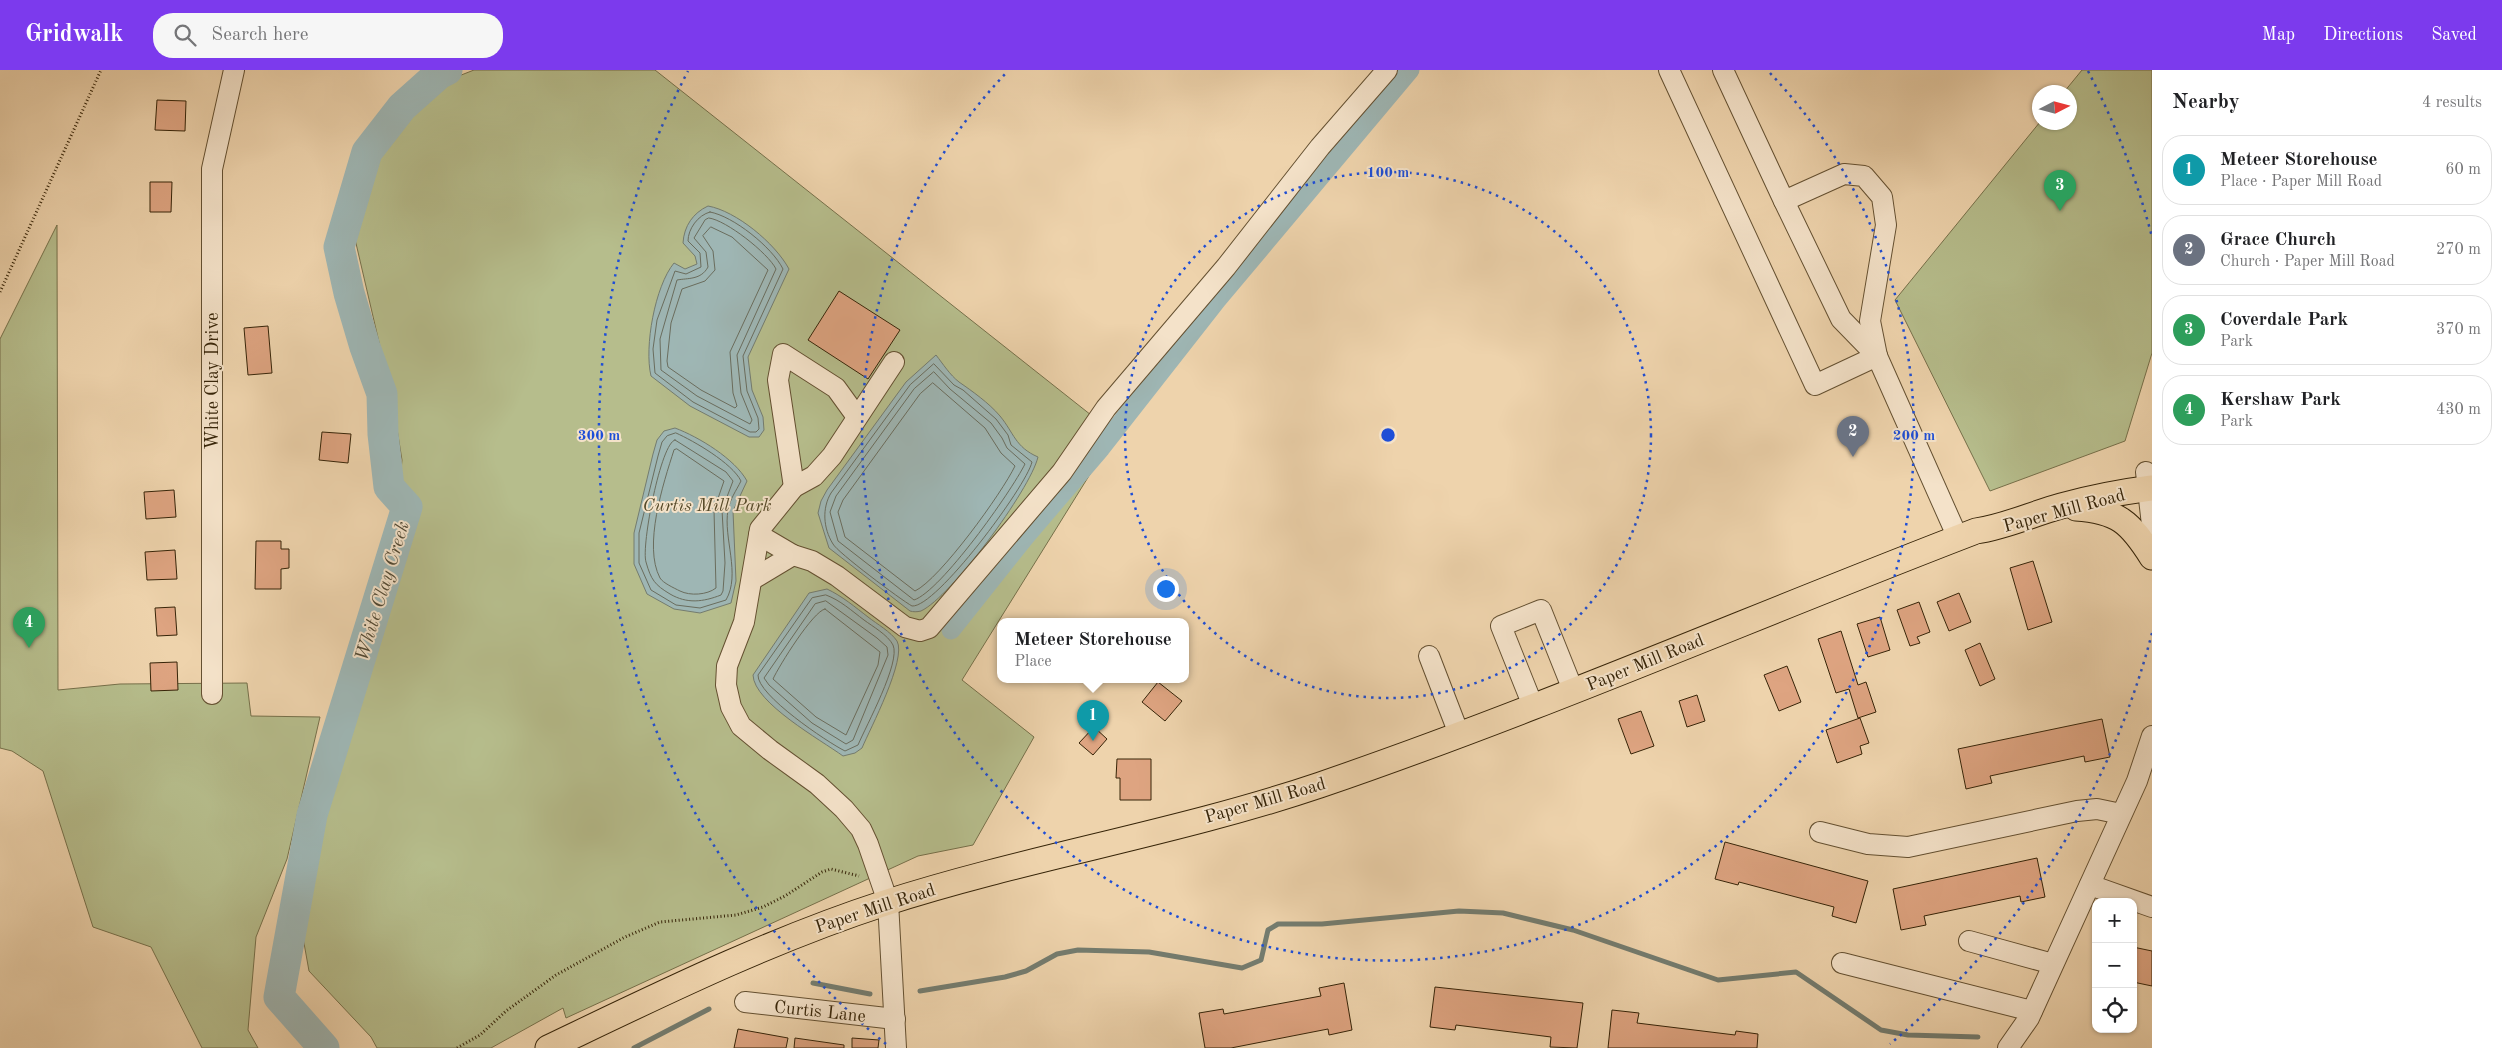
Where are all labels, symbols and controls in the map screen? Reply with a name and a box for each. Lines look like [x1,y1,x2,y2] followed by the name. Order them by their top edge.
[153,13,503,58] search box
[171,21,199,49] icon: search
[25,23,123,47] text: Gridwalk
[211,26,309,45] text: Search here
[2262,26,2295,44] text: Map
[2323,26,2403,44] text: Directions
[2431,26,2477,44] text: Saved
[2032,85,2077,130] north arrow
[2172,92,2240,113] text: Nearby
[2422,95,2482,111] text: 4 results
[2220,151,2378,170] text: Meteer Storehouse
[2184,162,2194,178] text: 1
[2445,162,2481,178] text: 60 m
[1367,166,1409,181] text: 100 m
[2044,170,2076,211] pin: 3
[2220,174,2382,190] text: Place · Paper Mill Road
[2220,231,2336,250] text: Grace Church
[2184,242,2194,258] text: 2
[2436,242,2481,258] text: 270 m
[2220,254,2395,270] text: Church · Paper Mill Road
[2220,311,2348,330] text: Coverdale Park
[204,313,222,449] street label: White Clay Drive
[2184,322,2194,338] text: 3
[2436,322,2481,338] text: 370 m
[2220,334,2253,350] text: Park
[2220,391,2341,410] text: Kershaw Park
[2184,402,2194,418] text: 4
[2436,402,2481,418] text: 430 m
[2220,414,2253,430] text: Park
[1837,416,1869,457] pin: 2
[1379,426,1397,444] centre of rings
[578,429,620,444] text: 300 m
[1893,429,1935,444] text: 200 m
[2001,486,2127,536] street label: Paper Mill Road
[642,497,772,515] park label: Curtis Mill Park
[353,520,414,664] water label: White Clay Creek
[1153,576,1179,602] your location
[13,607,45,648] pin: 4
[997,618,1189,683] popup
[1014,631,1172,650] text: Meteer Storehouse
[1584,631,1707,695] street label: Paper Mill Road
[1014,654,1052,670] text: Place
[1077,700,1109,741] pin: 1
[1203,775,1328,827] street label: Paper Mill Road
[813,881,938,937] street label: Paper Mill Road
[2092,898,2137,1033] map controls
[2092,898,2137,943] button: +
[2092,943,2137,988] button: −
[2092,988,2137,1033] button: locate
[773,998,867,1026] street label: Curtis Lane

